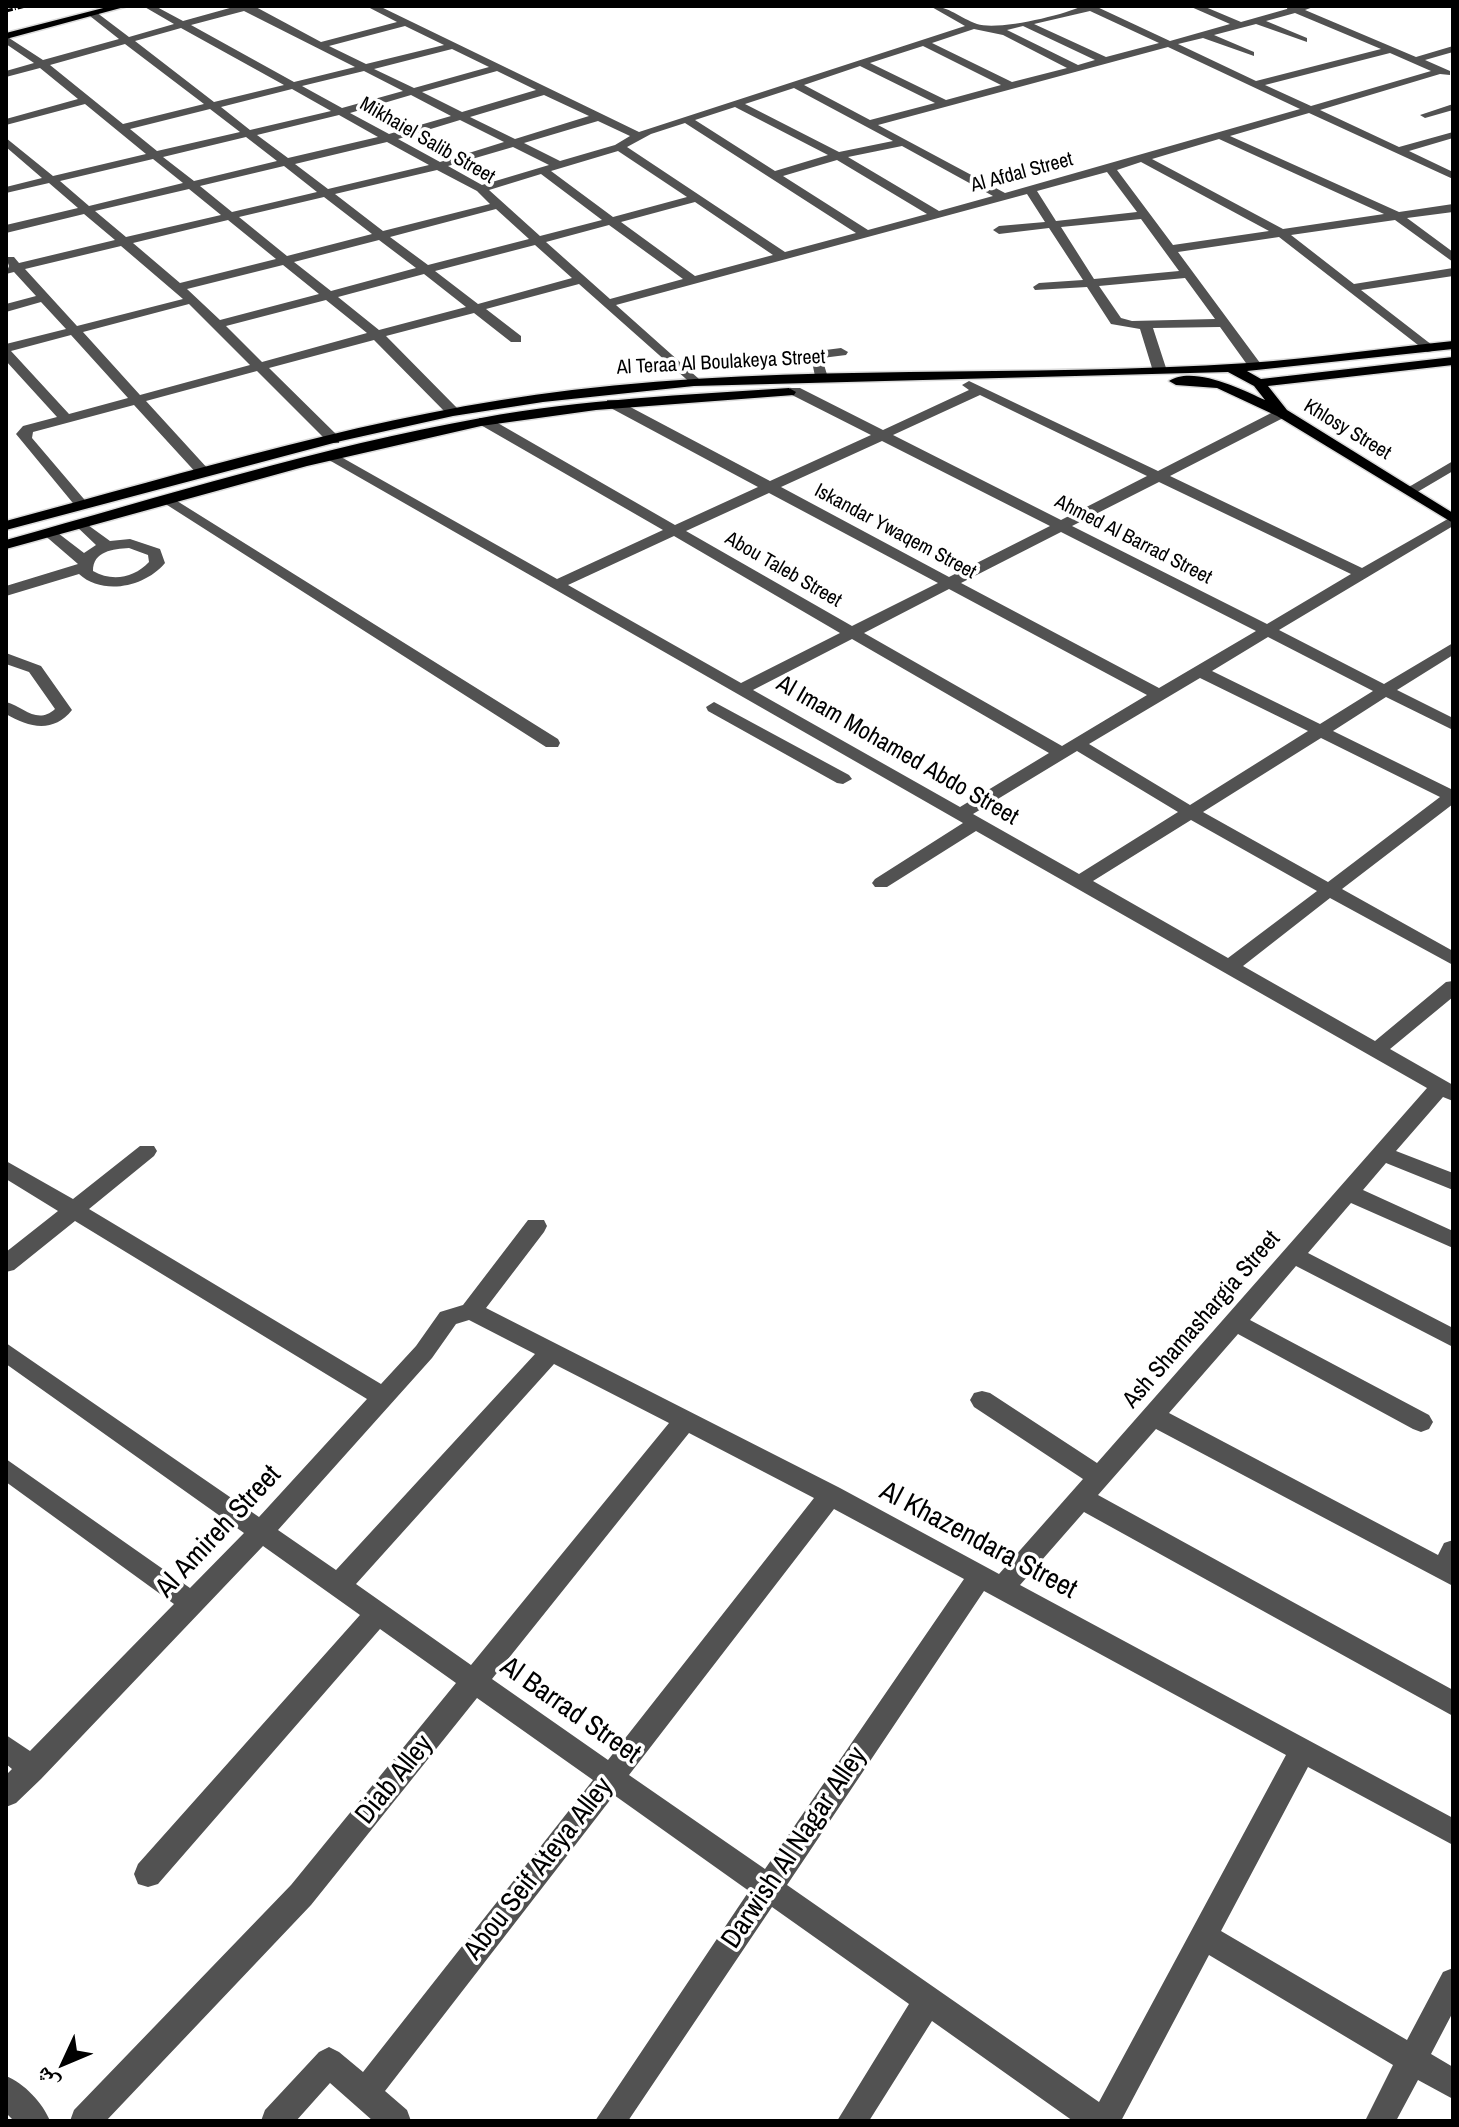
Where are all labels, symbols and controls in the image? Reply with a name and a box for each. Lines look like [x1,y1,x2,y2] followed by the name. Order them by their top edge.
[355,93,499,189] street label: Mikhaiel Salib Street
[968,148,1076,198] street label: Al Afdal Street
[616,346,826,380] street label: Al Teraa Al Boulakeya Street
[1299,395,1395,465] street label: Khlosy Street
[810,479,980,585] street label: Iskandar Ywaqem Street
[1050,490,1216,590] street label: Ahmed Al Barrad Street
[720,527,846,613] street label: Abou Taleb Street
[771,670,1023,832] street label: Al Imam Mohamed Abdo Street
[1117,1226,1287,1414] street label: Ash Shamashargia Street
[149,1459,289,1605] street label: Al Amireh Street
[874,1475,1082,1607] street label: Al Khazendara Street
[493,1650,647,1772] street label: Al Barrad Street
[349,1729,441,1831] street label: Diab Alley
[715,1741,875,1955] street label: Darwish Al Nagar Alley
[457,1771,621,1967] street label: Abou Seif Ateya Alley
[24,2023,104,2103] north arrow
[28,2061,66,2098] text: ش

